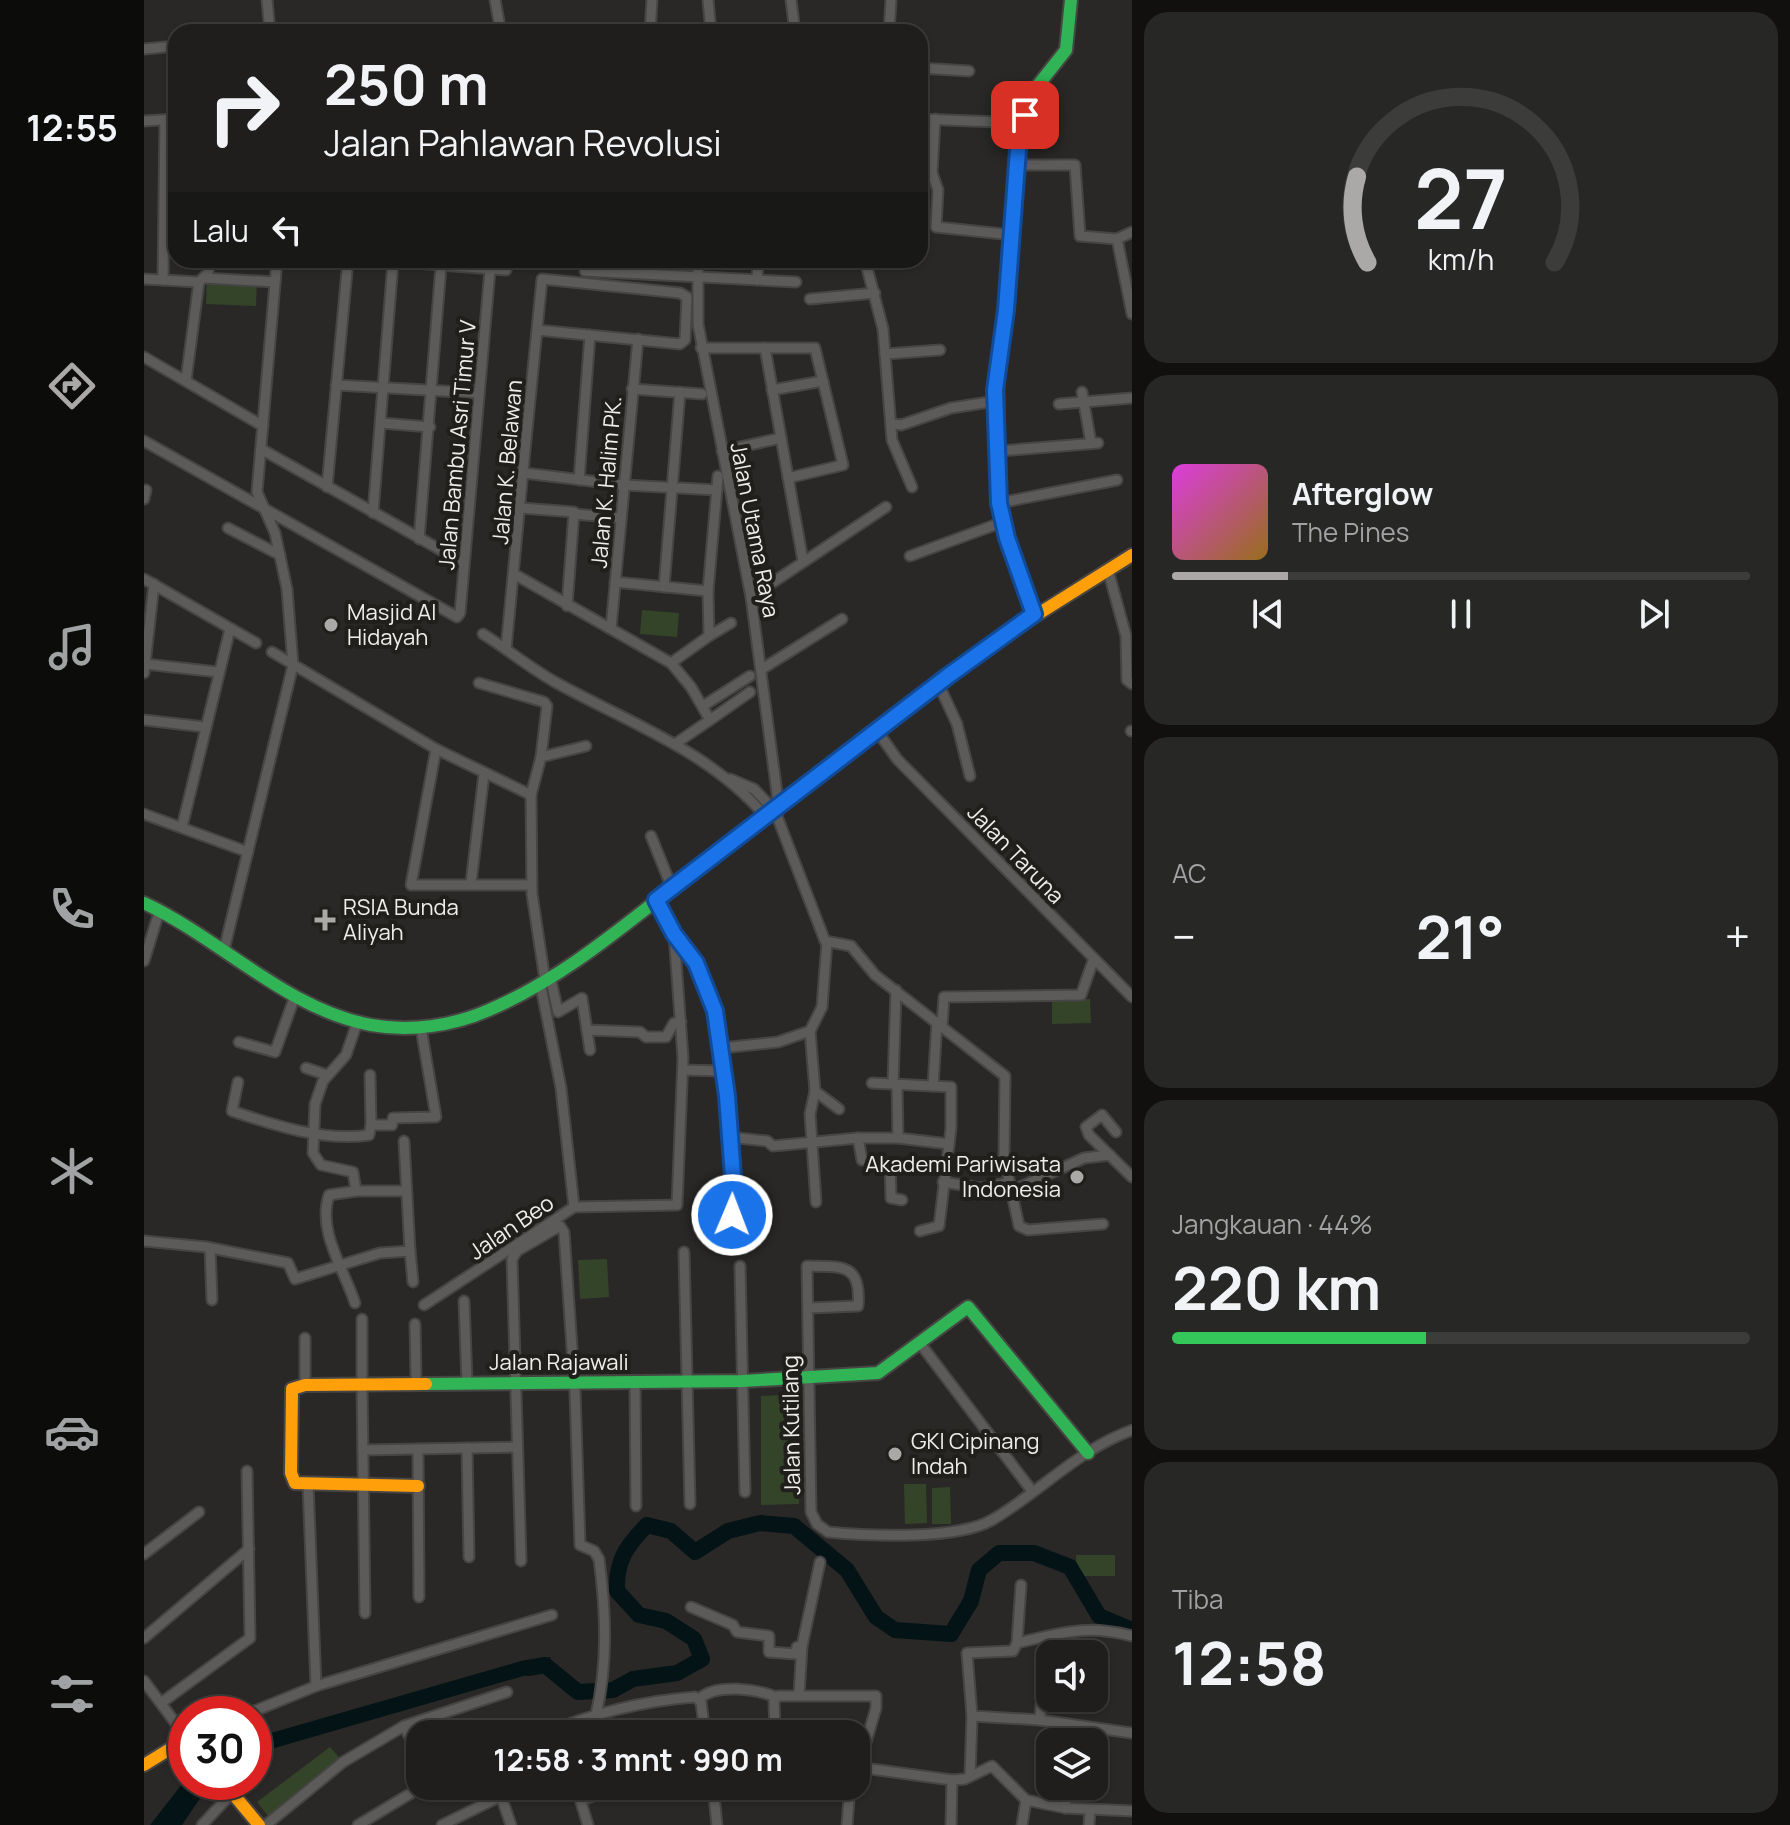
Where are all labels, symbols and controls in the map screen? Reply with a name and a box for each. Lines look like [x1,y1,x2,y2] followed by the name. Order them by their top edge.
[324,45,489,122] text: 250 m
[192,56,296,160] icon: right
[991,81,1059,149] pin
[1003,93,1047,137] icon: arrive
[26,103,118,152] text: 12:55
[324,118,722,167] text: Jalan Pahlawan Revolusi
[1414,140,1508,254] text: 27
[265,208,309,252] icon: left
[192,210,249,251] text: Lalu
[1428,240,1494,279] text: km/h
[431,318,483,571] street label: Jalan Bambu Asri Timur V
[44,358,100,414] icon: directions
[485,378,529,546] street label: Jalan K. Belawan
[584,395,628,569] street label: Jalan K. Halim PK.
[723,440,787,620] street label: Jalan Utama Raya
[1292,473,1433,514] text: Afterglow
[1292,514,1409,550] text: The Pines
[1246,592,1290,636] icon: previous
[1439,592,1483,636] icon: pause
[1632,592,1676,636] icon: next
[347,597,436,652] place label: Masjid Al Hidayah
[322,616,340,634] marker: Masjid Al Hidayah
[44,619,100,675] icon: music
[961,798,1071,910] street label: Jalan Taruna
[1172,855,1207,891] text: AC
[44,881,100,937] icon: phone
[343,892,459,947] place label: RSIA Bunda Aliyah
[1416,895,1505,977] text: 21°
[1172,906,1196,966] text: −
[1725,906,1750,966] text: +
[314,909,336,931] marker: RSIA Bunda Aliyah
[44,1143,100,1199] icon: climate
[865,1149,1061,1204] place label: Akademi Pariwisata Indonesia
[1068,1168,1086,1186] marker: Akademi Pariwisata Indonesia
[690,1173,774,1257] position arrow
[463,1188,559,1266] street label: Jalan Beo
[1172,1206,1373,1242] text: Jangkauan · 44%
[1172,1246,1381,1328] text: 220 km
[489,1347,629,1377] street label: Jalan Rajawali
[775,1355,807,1495] street label: Jalan Kutilang
[44,1404,100,1460] icon: car
[911,1426,1040,1481] place label: GKI Cipinang Indah
[886,1445,904,1463] marker: GKI Cipinang Indah
[1172,1581,1223,1617] text: Tiba
[1172,1621,1326,1703] text: 12:58
[1036,1640,1108,1800] map controls
[1036,1640,1108,1712] button: sound
[44,1666,100,1722] icon: filters
[168,1696,272,1800] speed limit sign: 30
[1036,1728,1108,1800] button: layers
[493,1739,783,1780] text: 12:58 · 3 mnt · 990 m

